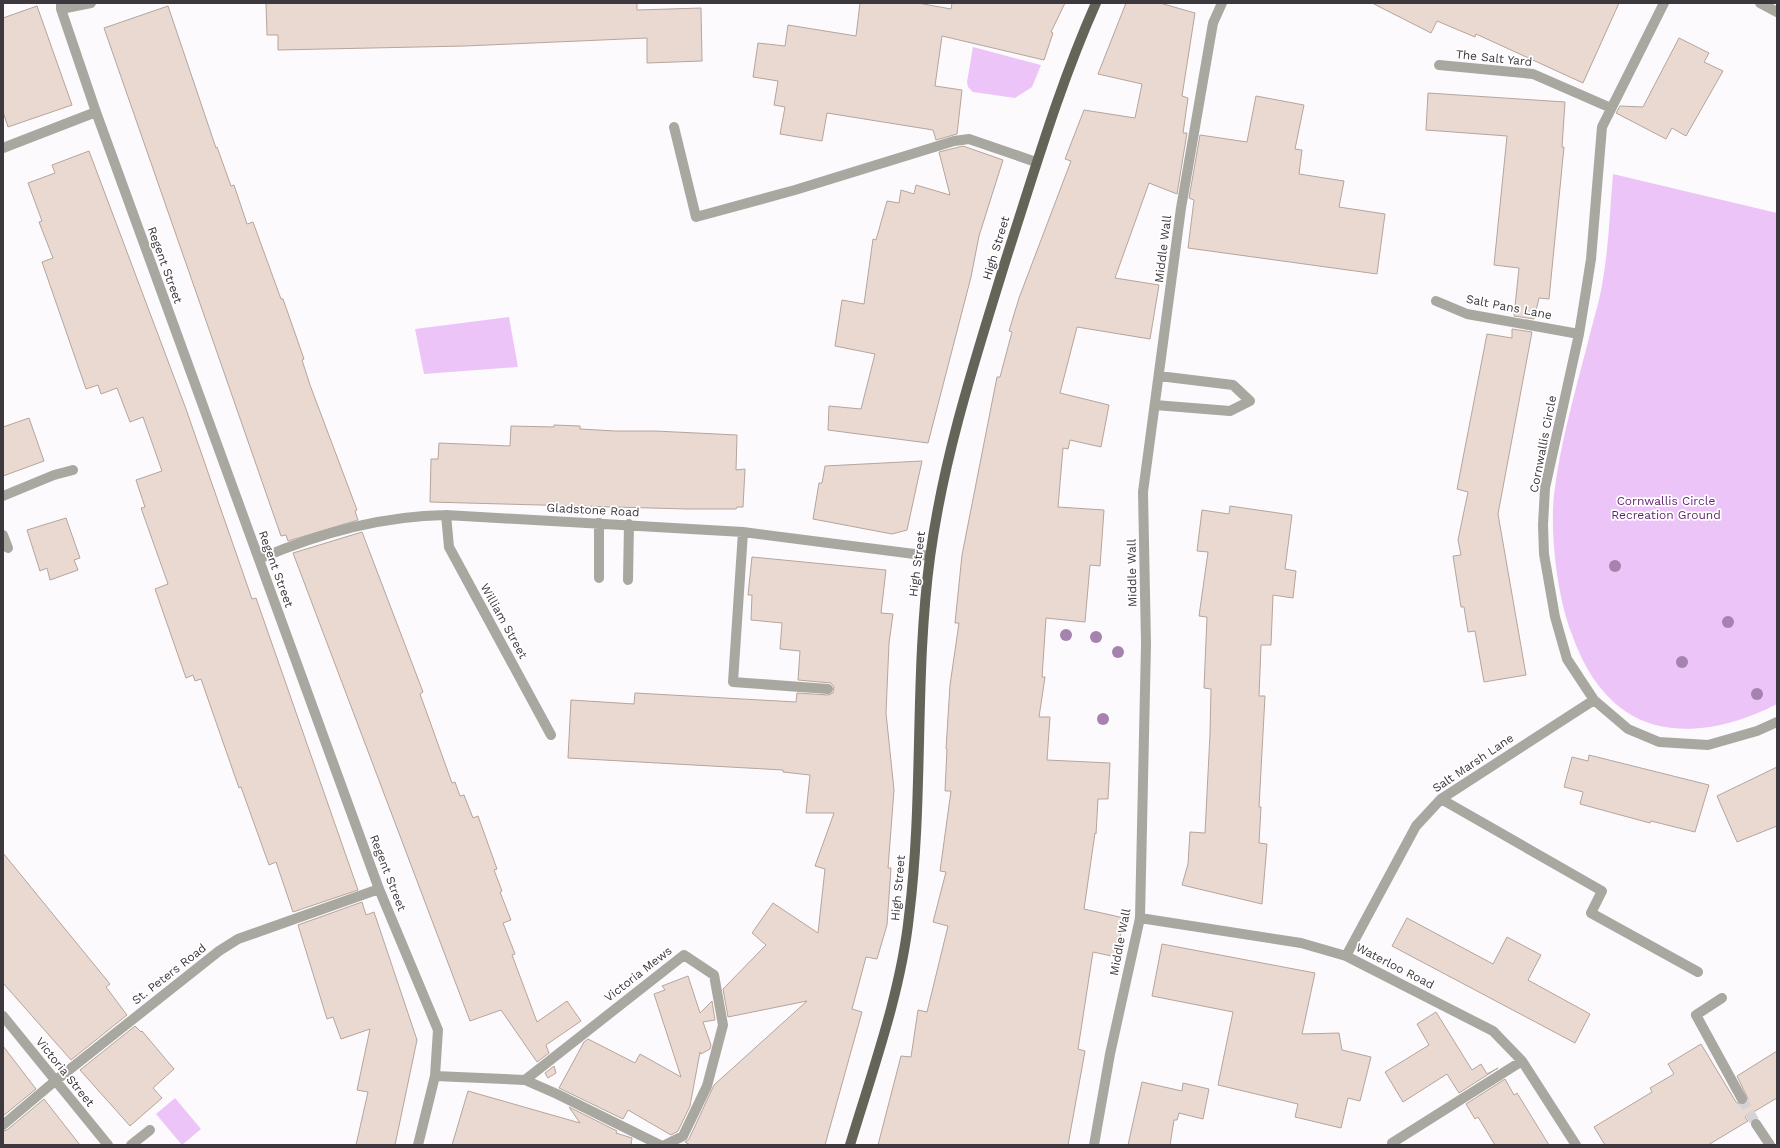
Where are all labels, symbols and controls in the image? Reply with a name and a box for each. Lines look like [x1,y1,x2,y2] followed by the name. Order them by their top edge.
[1455,47,1533,69] street label: The Salt Yard
[980,214,1012,282] street label: High Street
[1152,214,1174,284] street label: Middle Wall
[145,225,185,305] street label: Regent Street
[1465,292,1553,322] street label: Salt Pans Lane
[1527,394,1559,494] street label: Cornwallis Circle
[1611,494,1721,522] park label: Cornwallis Circle Recreation Ground
[546,501,640,519] street label: Gladstone Road
[256,529,296,609] street label: Regent Street
[906,530,928,598] street label: High Street
[1124,539,1140,607] street label: Middle Wall
[478,581,530,661] street label: William Street
[1430,731,1516,795] street label: Salt Marsh Lane
[367,833,409,913] street label: Regent Street
[888,854,908,922] street label: High Street
[1107,907,1133,977] street label: Middle Wall
[1354,940,1436,992] street label: Waterloo Road
[129,941,209,1007] street label: St. Peters Road
[601,943,675,1005] street label: Victoria Mews
[33,1035,97,1109] street label: Victoria Street

